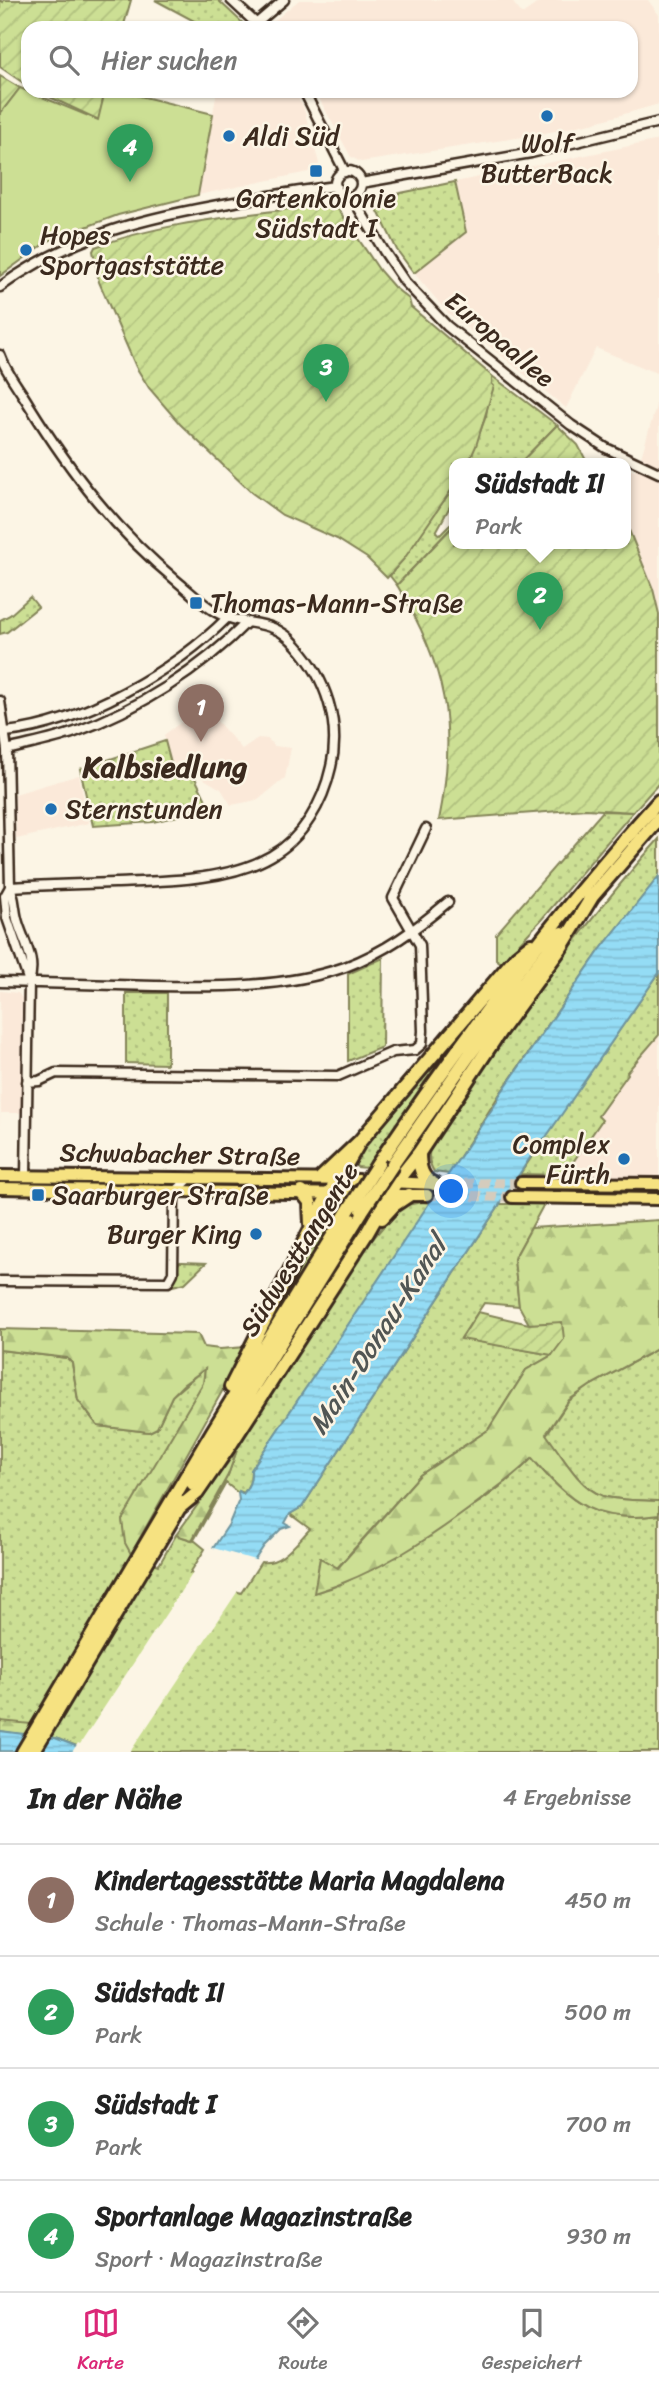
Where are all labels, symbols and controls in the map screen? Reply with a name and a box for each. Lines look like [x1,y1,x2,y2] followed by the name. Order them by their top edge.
[21,21,638,98] search box
[101,37,237,83] text: Hier suchen
[45,41,83,79] icon: search
[539,108,555,124] marker: Wolf ButterBack
[242,113,341,159] place label: Aldi Süd
[481,120,613,196] place label: Wolf ButterBack
[107,124,153,182] pin: 4
[221,128,237,144] marker: Aldi Süd
[308,163,324,179] marker: Gartenkolonie Südstadt I
[236,175,396,251] place label: Gartenkolonie Südstadt I
[40,212,224,288] place label: Hopes Sportgaststätte
[18,242,34,258] marker: Hopes Sportgaststätte
[434,279,566,400] street label: Europaallee
[303,344,349,402] pin: 3
[449,458,631,549] popup
[475,460,605,506] text: Südstadt II
[475,506,522,547] text: Park
[517,572,563,630] pin: 2
[210,580,463,626] place label: Thomas-Mann-Straße
[188,595,204,611] marker: Thomas-Mann-Straße
[178,684,224,742] pin: 1
[82,740,247,794] district label: Kalbsiedlung
[65,786,222,832] place label: Sternstunden
[43,801,59,817] marker: Sternstunden
[513,1121,611,1197] place label: Complex Fürth
[59,1129,301,1179] street label: Schwabacher Straße
[616,1151,632,1167] marker: Complex Fürth
[227,1152,371,1346] street label: Südwesttangente
[52,1172,269,1218] place label: Saarburger Straße
[434,1174,468,1208] your location
[30,1187,46,1203] marker: Saarburger Straße
[107,1211,242,1257] place label: Burger King
[295,1221,464,1444] water label: Main-Donau-Kanal
[248,1226,264,1242] marker: Burger King
[28,1771,182,1825] text: In der Nähe
[503,1777,631,1818] text: 4 Ergebnisse
[95,1857,504,1903] text: Kindertagesstätte Maria Magdalena
[46,1880,56,1921] text: 1
[564,1880,631,1921] text: 450 m
[95,1903,406,1944] text: Schule · Thomas-Mann-Straße
[95,1969,225,2015] text: Südstadt II
[44,1992,58,2033] text: 2
[564,1992,631,2033] text: 500 m
[95,2015,142,2056] text: Park
[95,2081,217,2127] text: Südstadt I
[45,2104,57,2145] text: 3
[565,2104,631,2145] text: 700 m
[95,2127,142,2168] text: Park
[95,2193,412,2239] text: Sportanlage Magazinstraße
[44,2216,58,2257] text: 4
[566,2216,631,2257] text: 930 m
[95,2239,323,2280] text: Sport · Magazinstraße
[77,2304,124,2379] tab: Karte
[279,2304,327,2379] tab: Route
[482,2304,582,2379] tab: Gespeichert

